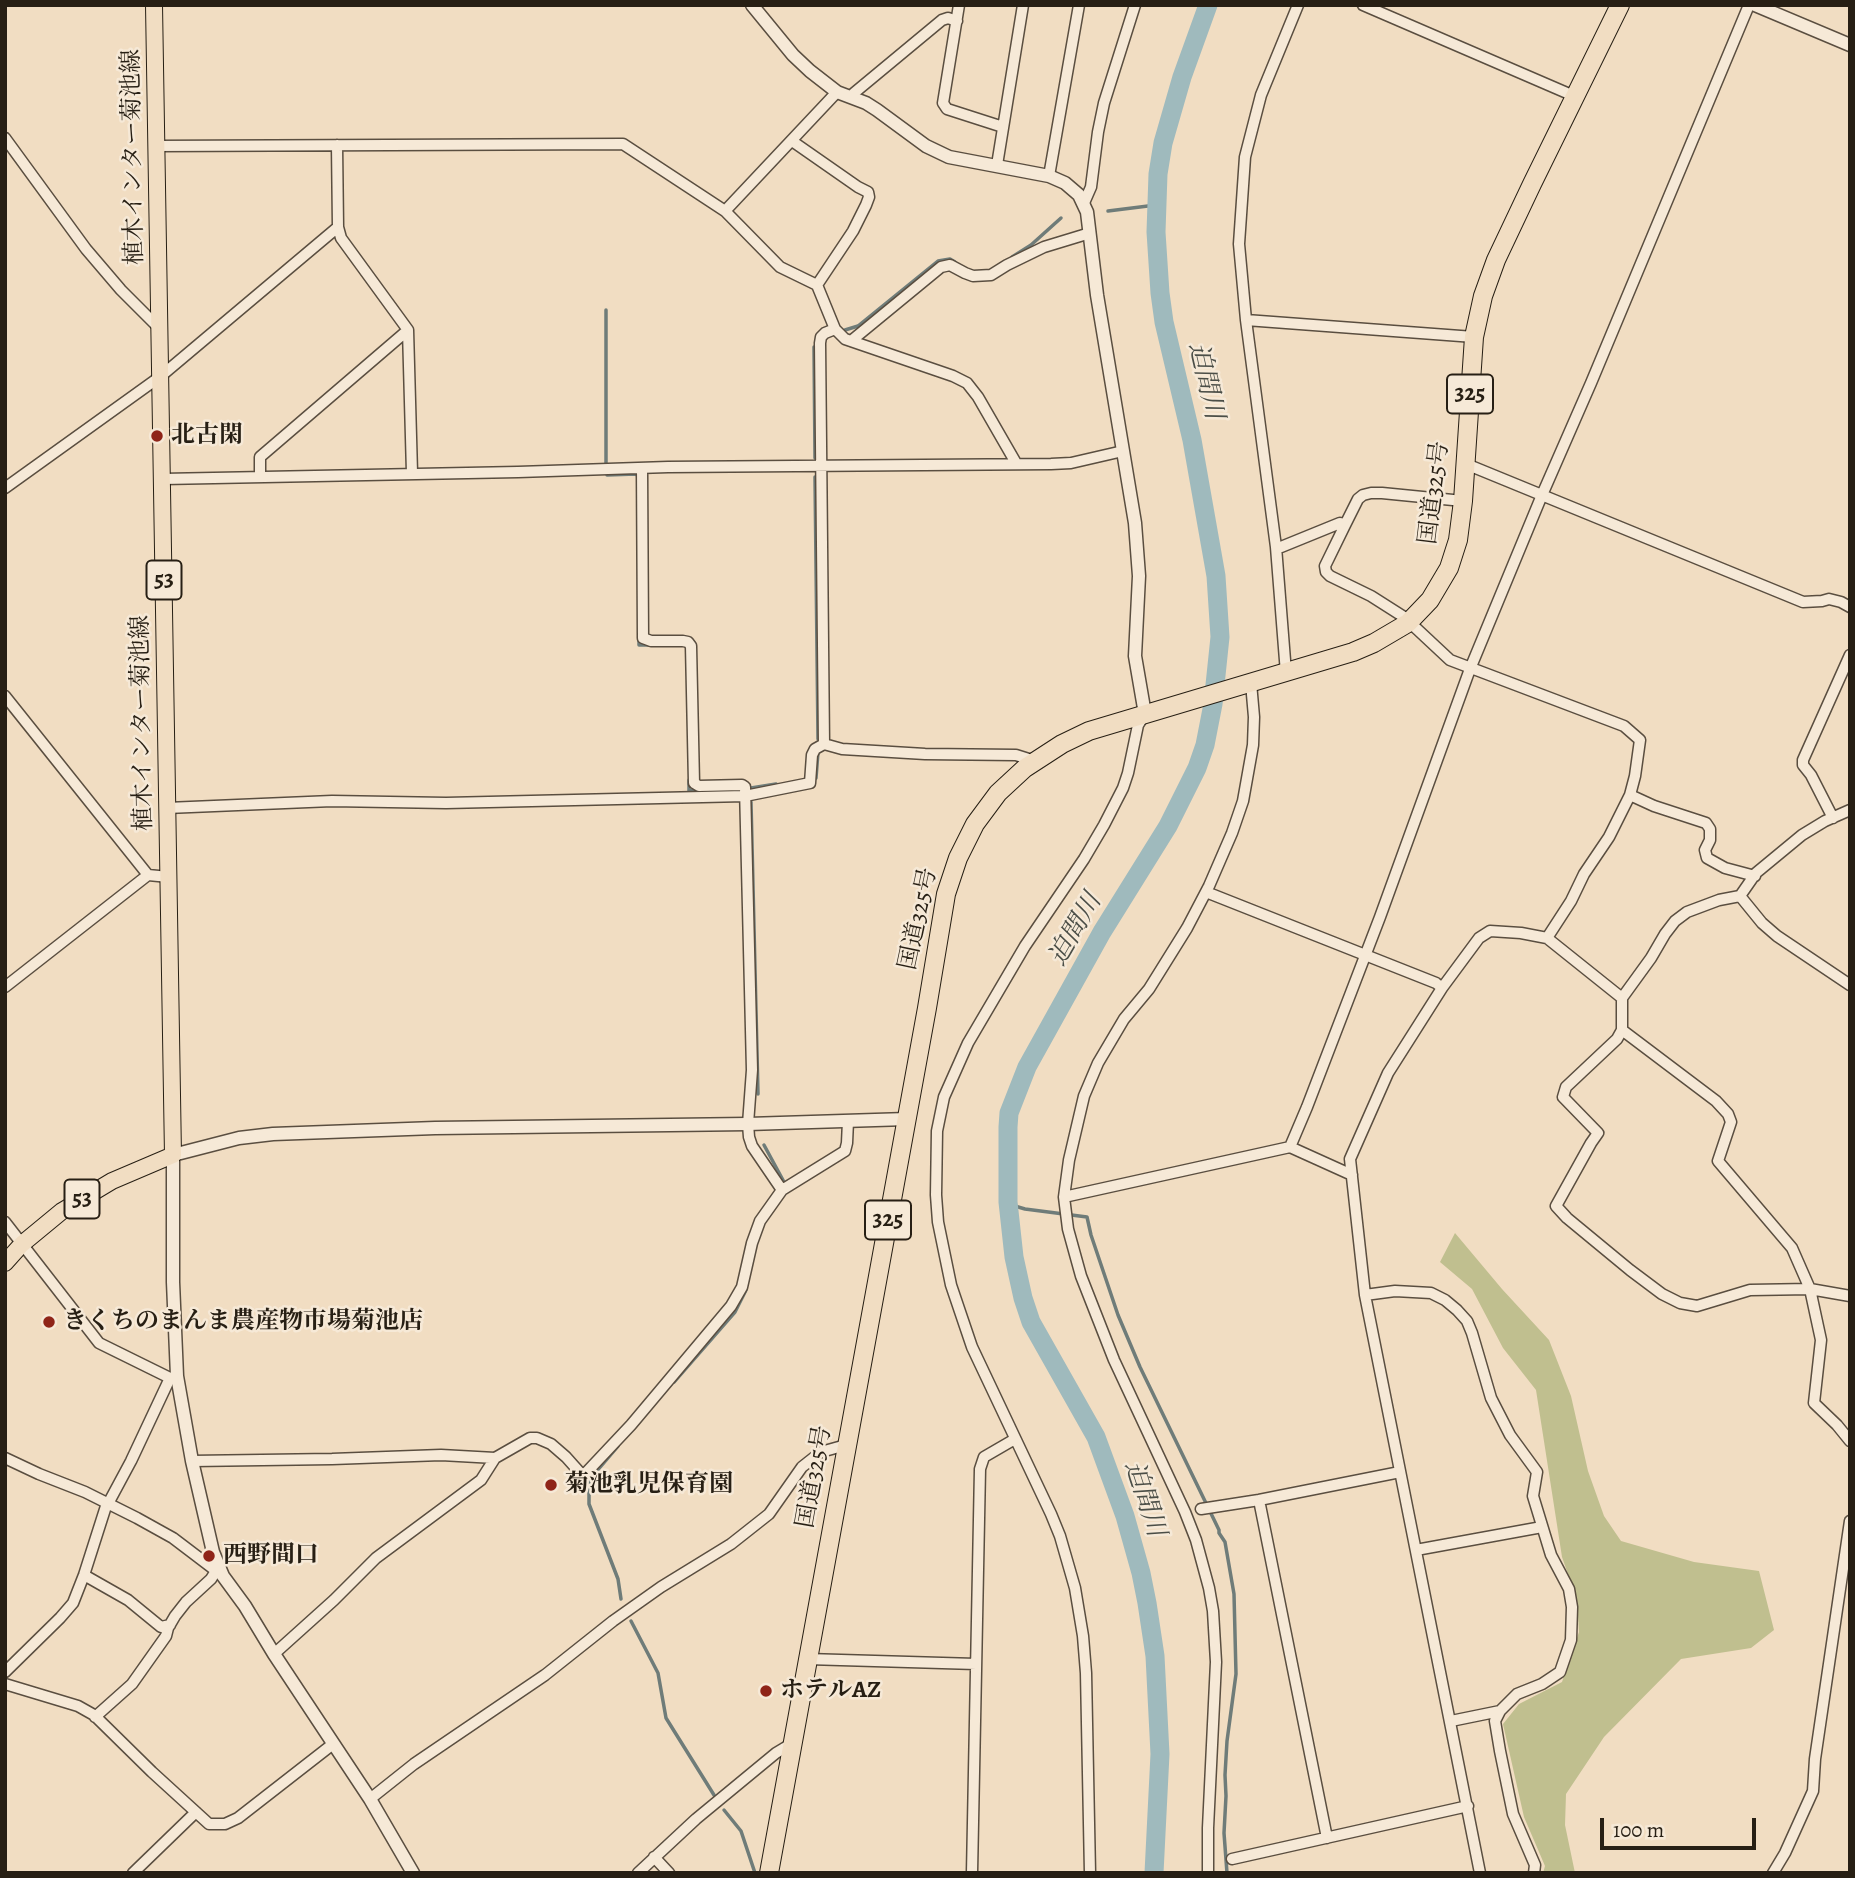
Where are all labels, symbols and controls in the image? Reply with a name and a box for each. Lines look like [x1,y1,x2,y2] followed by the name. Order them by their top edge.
[118,49,150,265] street label: 植木インター菊池線
[1181,339,1229,423] water label: 迫間川
[1447,374,1493,414] road number: 325
[171,422,243,450] place label: 北古閑
[149,428,165,444] marker: 北古閑
[1414,440,1456,546] street label: 国道325号
[146,560,182,600] road number: 53
[127,615,159,831] street label: 植木インター菊池線
[894,865,944,973] street label: 国道325号
[1043,888,1109,972] water label: 迫間川
[64,1180,100,1218] road number: 53
[865,1200,911,1240] road number: 325
[63,1308,423,1336] place label: きくちのまんま農産物市場菊池店
[41,1314,57,1330] marker: きくちのまんま農産物市場菊池店
[792,1423,838,1531] street label: 国道325号
[1117,1457,1171,1541] water label: 迫間川
[565,1471,733,1499] place label: 菊池乳児保育園
[543,1477,559,1493] marker: 菊池乳児保育園
[223,1542,319,1570] place label: 西野間口
[201,1548,217,1564] marker: 西野間口
[780,1677,881,1705] place label: ホテルAZ
[758,1683,774,1699] marker: ホテルAZ
[1603,1804,1759,1848] scale bar
[1613,1816,1664,1844] text: 100 m

